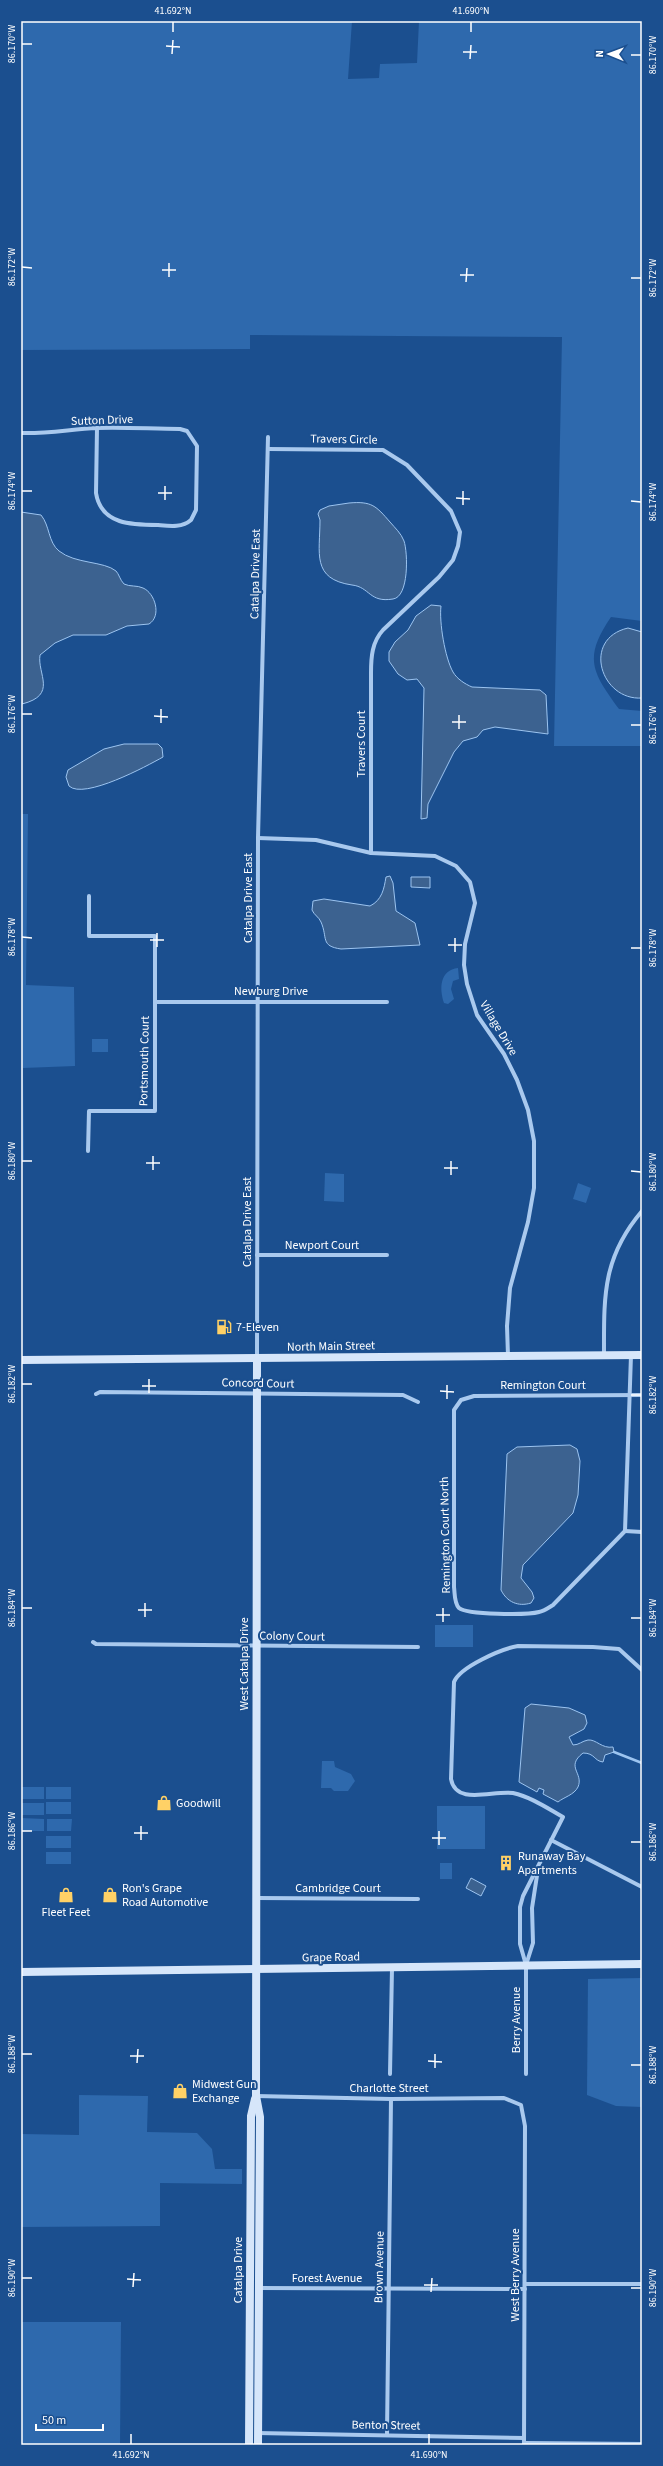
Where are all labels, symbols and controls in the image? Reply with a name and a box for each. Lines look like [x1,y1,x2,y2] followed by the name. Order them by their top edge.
[154,4,192,18] text: 41.692°N
[452,4,490,18] text: 41.690°N
[5,25,19,63] text: 86.170°W
[589,34,629,74] north arrow
[646,36,660,74] text: 86.170°W
[592,50,607,58] text: N
[5,248,19,286] text: 86.172°W
[646,259,660,297] text: 86.172°W
[71,411,133,430] street label: Sutton Drive
[310,430,378,449] street label: Travers Circle
[5,472,19,510] text: 86.174°W
[646,483,660,521] text: 86.174°W
[246,529,265,619] street label: Catalpa Drive East
[5,695,19,733] text: 86.176°W
[646,706,660,744] text: 86.176°W
[353,711,370,777] street label: Travers Court
[240,853,257,943] street label: Catalpa Drive East
[5,918,19,956] text: 86.178°W
[646,929,660,967] text: 86.178°W
[234,983,308,1000] street label: Newburg Drive
[475,998,522,1059] street label: Village Drive
[135,1016,154,1106] street label: Portsmouth Court
[5,1142,19,1180] text: 86.180°W
[646,1153,660,1191] text: 86.180°W
[239,1177,256,1267] street label: Catalpa Drive East
[285,1237,359,1254] street label: Newport Court
[215,1318,233,1336] fuel station icon: 7-Eleven
[236,1319,279,1336] place label: 7-Eleven
[287,1337,375,1356] street label: North Main Street
[5,1365,19,1403] text: 86.182°W
[221,1374,295,1393] street label: Concord Court
[646,1376,660,1414] text: 86.182°W
[500,1377,586,1394] street label: Remington Court
[436,1476,455,1594] street label: Remington Court North
[5,1589,19,1627] text: 86.184°W
[646,1599,660,1637] text: 86.184°W
[236,1617,253,1711] street label: West Catalpa Drive
[259,1627,325,1646] street label: Colony Court
[155,1794,173,1812] shop icon: Goodwill
[176,1795,221,1812] place label: Goodwill
[5,1812,19,1850] text: 86.186°W
[646,1823,660,1861] text: 86.186°W
[518,1848,586,1879] place label: Runaway Bay Apartments
[497,1854,515,1872] building icon: Runaway Bay Apartments
[122,1880,208,1911] place label: Ron's Grape Road Automotive
[295,1880,381,1897] street label: Cambridge Court
[57,1886,75,1904] shop icon: Fleet Feet
[101,1886,119,1904] shop icon: Ron's Grape Road Automotive
[42,1904,90,1921] place label: Fleet Feet
[302,1948,360,1967] street label: Grape Road
[508,1987,525,2053] street label: Berry Avenue
[5,2035,19,2073] text: 86.188°W
[646,2046,660,2084] text: 86.188°W
[192,2076,257,2107] place label: Midwest Gun Exchange
[349,2080,429,2097] street label: Charlotte Street
[171,2082,189,2100] shop icon: Midwest Gun Exchange
[507,2228,524,2322] street label: West Berry Avenue
[370,2231,389,2303] street label: Brown Avenue
[230,2237,247,2303] street label: Catalpa Drive
[5,2259,19,2297] text: 86.190°W
[646,2269,660,2307] text: 86.190°W
[292,2270,362,2287] street label: Forest Avenue
[36,2406,103,2432] scale bar
[42,2412,66,2429] text: 50 m
[351,2416,421,2435] street label: Benton Street
[112,2448,150,2462] text: 41.692°N
[410,2448,448,2462] text: 41.690°N

